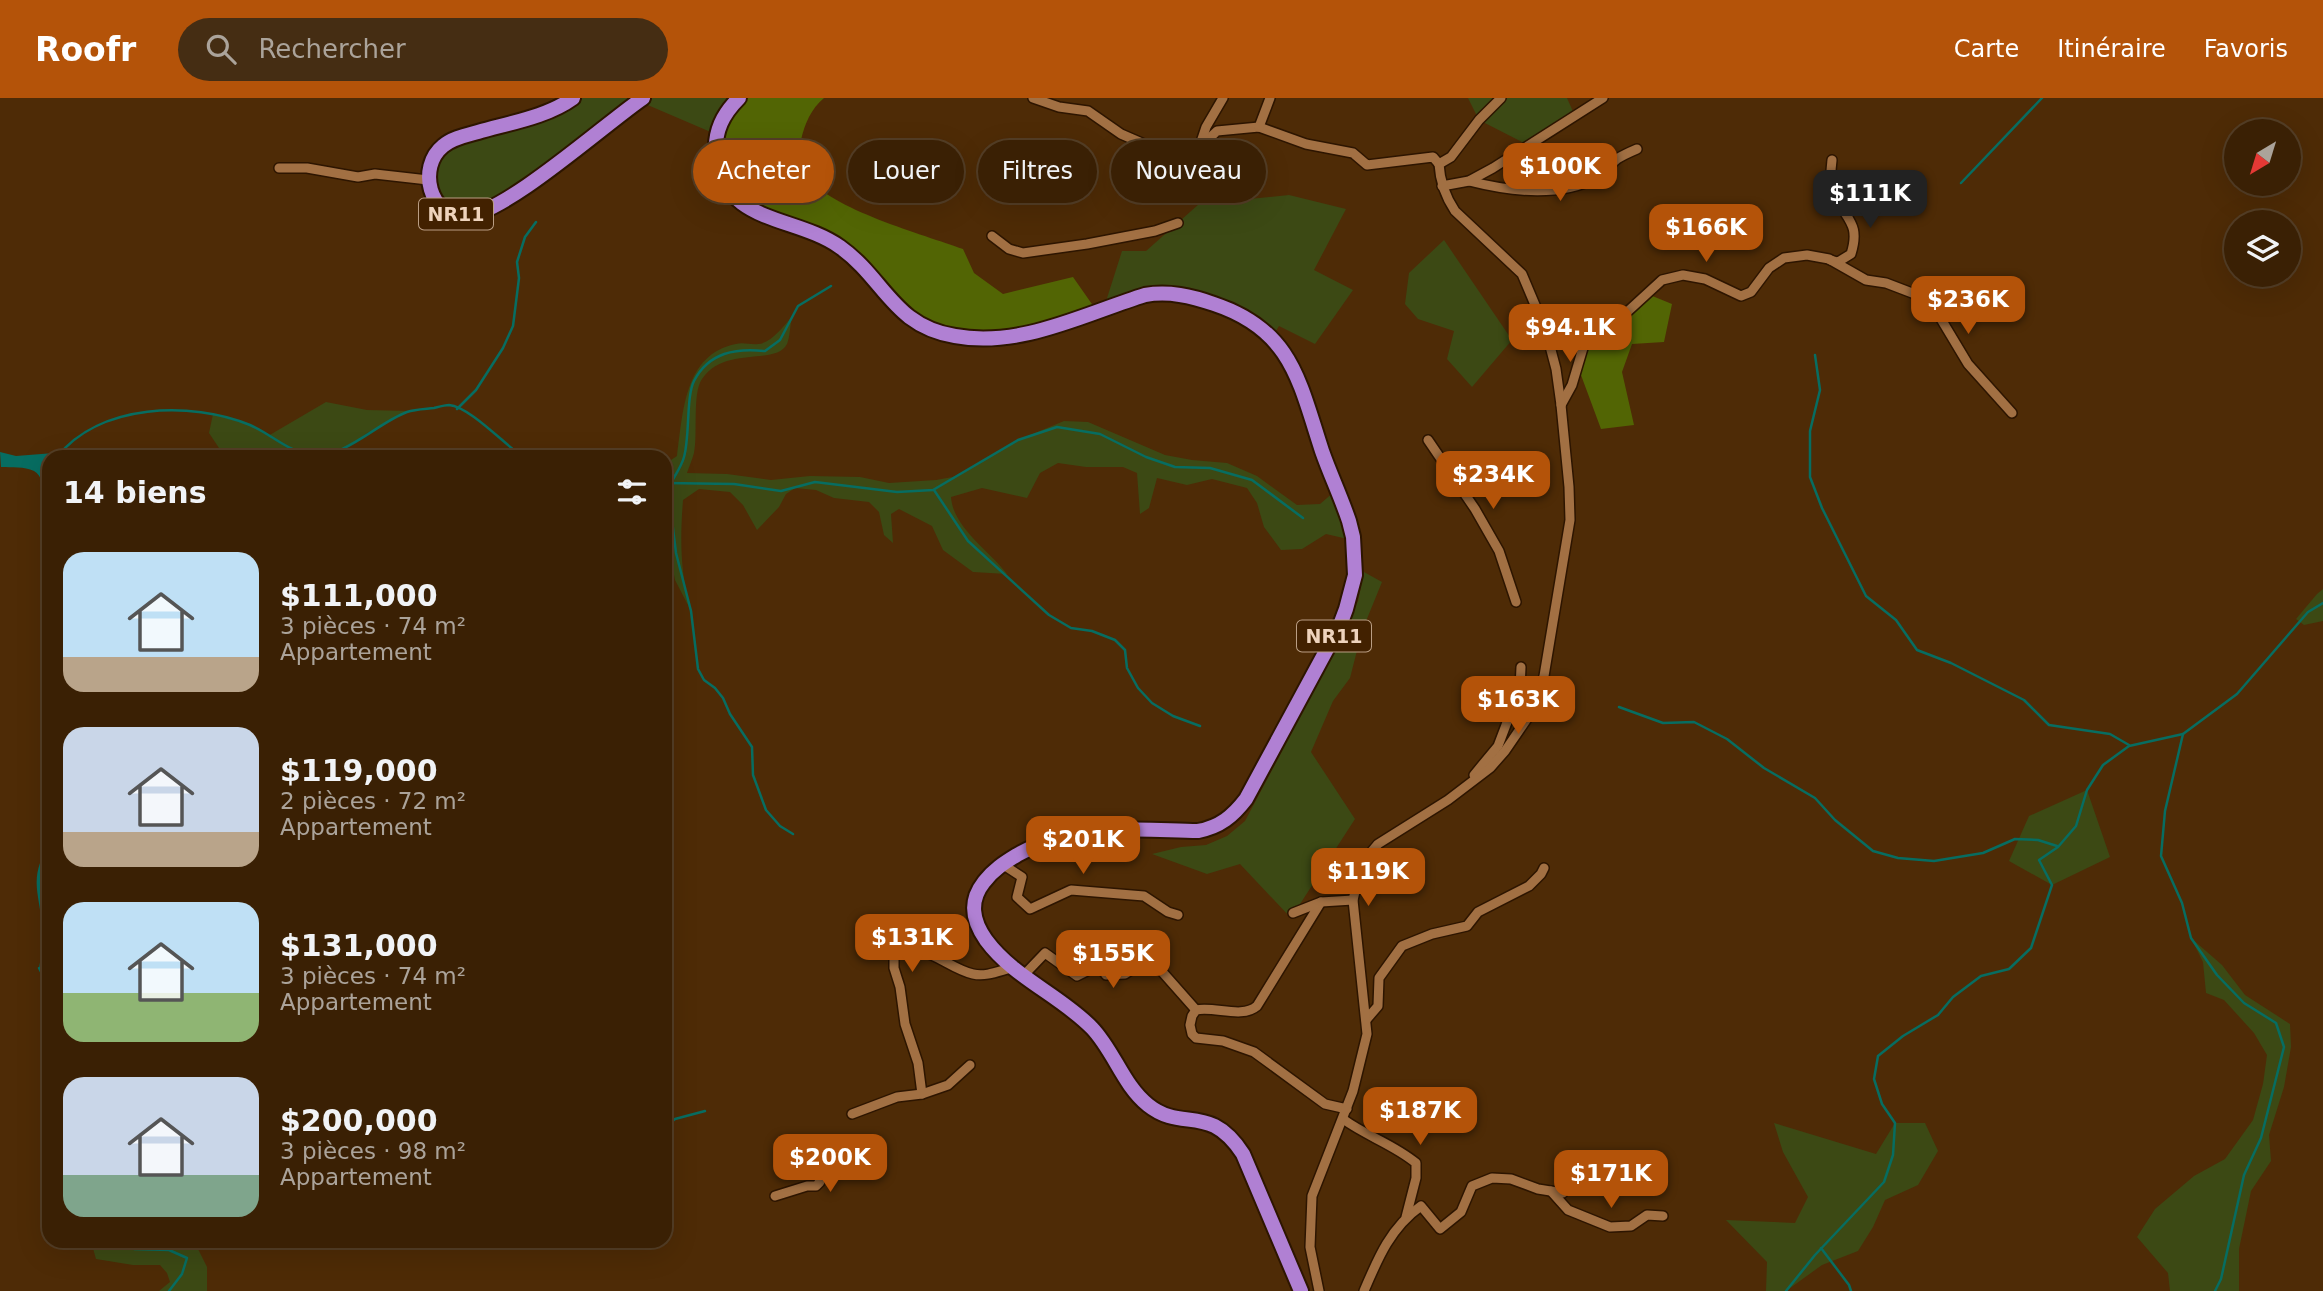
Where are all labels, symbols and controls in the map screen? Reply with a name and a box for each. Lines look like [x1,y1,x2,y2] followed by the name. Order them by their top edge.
[178,18,668,81] search box
[35,30,136,69] text: Roofr
[202,30,240,68] icon: search
[258,34,406,64] text: Rechercher
[1954,35,2019,63] text: Carte
[2057,35,2166,63] text: Itinéraire
[2204,35,2288,63] text: Favoris
[2224,119,2301,196] north arrow
[2224,119,2301,287] map controls
[693,140,834,203] chip: Acheter
[848,140,964,203] chip: Louer
[978,140,1097,203] chip: Filtres
[1111,140,1266,203] chip: Nouveau
[1511,144,1609,203] pin: $100K
[1519,153,1601,179] text: $100K
[1821,170,1919,230] pin: $111K
[1829,180,1911,206] text: $111K
[419,198,493,230] road number: NR11
[1657,204,1755,264] pin: $166K
[2224,210,2301,287] button: layers
[1665,214,1747,240] text: $166K
[1919,276,2017,336] pin: $236K
[1927,286,2009,312] text: $236K
[1513,304,1627,364] pin: $94.1K
[1525,314,1615,340] text: $94.1K
[1444,452,1542,511] pin: $234K
[1452,461,1534,487] text: $234K
[613,473,651,511] icon: filters
[63,475,207,510] text: 14 biens
[280,578,438,613] text: $111,000
[119,580,203,664] icon: home
[280,613,466,639] text: 3 pièces · 74 m²
[1297,621,1371,652] road number: NR11
[280,639,432,665] text: Appartement
[1469,676,1567,736] pin: $163K
[1477,686,1559,712] text: $163K
[280,753,438,788] text: $119,000
[119,755,203,839] icon: home
[280,788,466,814] text: 2 pièces · 72 m²
[280,814,432,840] text: Appartement
[1034,816,1132,876] pin: $201K
[1042,826,1124,852] text: $201K
[1319,848,1417,908] pin: $119K
[1327,858,1409,884] text: $119K
[863,914,961,974] pin: $131K
[871,924,953,950] text: $131K
[280,928,438,963] text: $131,000
[119,930,203,1014] icon: home
[1064,930,1162,990] pin: $155K
[1072,940,1154,966] text: $155K
[280,963,466,989] text: 3 pièces · 74 m²
[280,989,432,1015] text: Appartement
[1371,1088,1469,1147] pin: $187K
[1379,1097,1461,1123] text: $187K
[280,1103,438,1138] text: $200,000
[119,1105,203,1189] icon: home
[781,1134,879,1194] pin: $200K
[280,1138,466,1164] text: 3 pièces · 98 m²
[789,1144,871,1170] text: $200K
[1562,1150,1660,1210] pin: $171K
[1570,1160,1652,1186] text: $171K
[280,1164,432,1190] text: Appartement

